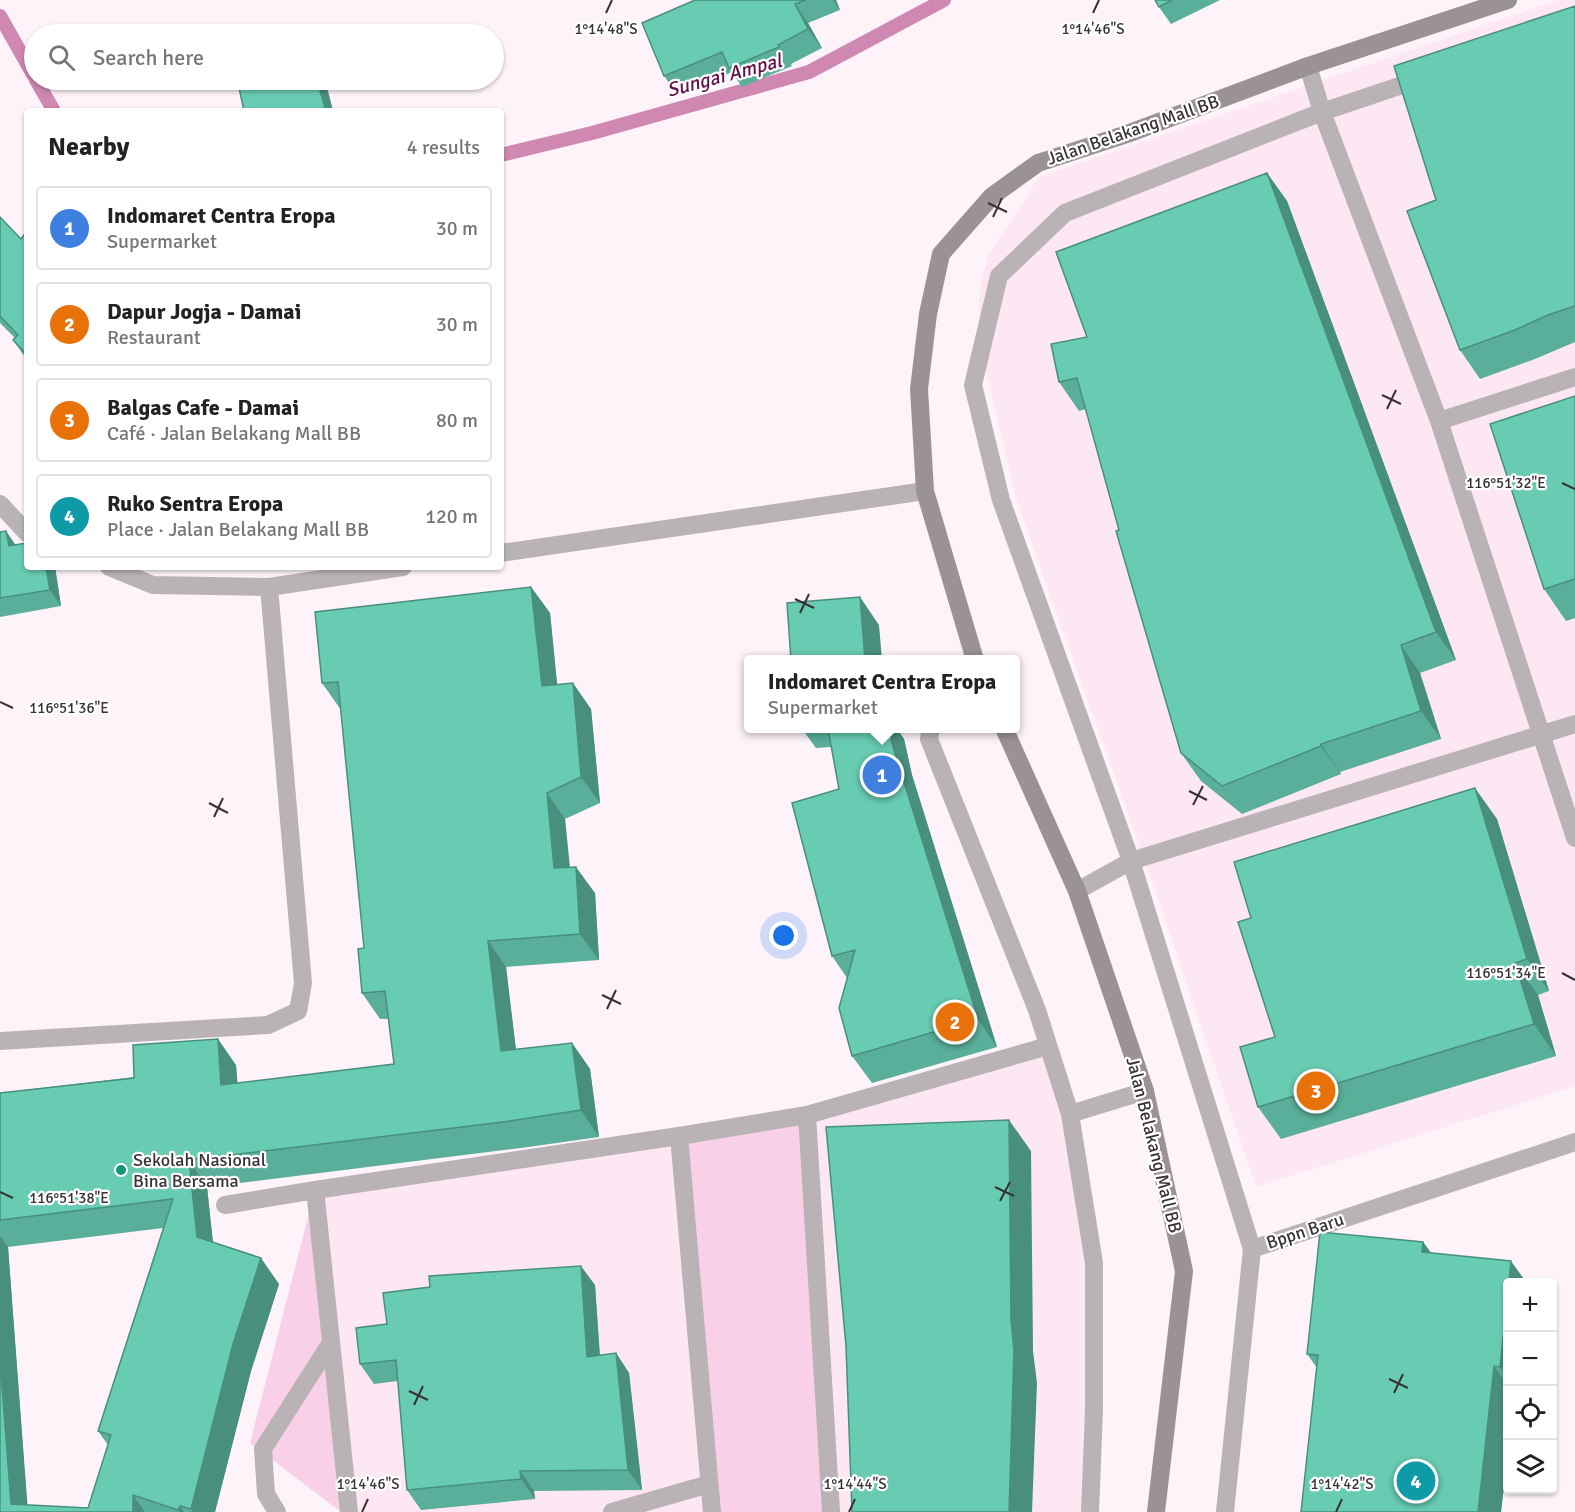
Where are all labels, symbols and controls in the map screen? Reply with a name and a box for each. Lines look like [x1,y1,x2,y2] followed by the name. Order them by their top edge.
[574,20,638,38] text: 1°14'48"S
[1061,20,1125,38] text: 1°14'46"S
[24,24,504,90] search box
[45,41,78,74] icon: search
[93,44,204,71] text: Search here
[664,48,787,103] water label: Sungai Ampal
[1044,90,1222,170] street label: Jalan Belakang Mall BB
[48,131,129,163] text: Nearby
[407,135,480,160] text: 4 results
[107,202,336,229] text: Indomaret Centra Eropa
[64,216,75,241] text: 1
[436,216,478,241] text: 30 m
[107,229,217,254] text: Supermarket
[107,298,301,325] text: Dapur Jogja - Damai
[64,312,75,337] text: 2
[436,312,478,337] text: 30 m
[107,325,201,350] text: Restaurant
[107,394,299,421] text: Balgas Cafe - Damai
[64,408,75,433] text: 3
[436,408,478,433] text: 80 m
[107,421,361,446] text: Café · Jalan Belakang Mall BB
[1466,474,1546,492] text: 116°51'32"E
[107,490,283,517] text: Ruko Sentra Eropa
[64,504,75,529] text: 4
[425,504,478,529] text: 120 m
[107,517,369,542] text: Place · Jalan Belakang Mall BB
[744,655,1020,733] popup
[768,668,996,695] text: Indomaret Centra Eropa
[768,695,878,720] text: Supermarket
[29,699,109,717] text: 116°51'36"E
[862,752,902,798] pin: 1
[769,921,798,950] your location
[1466,964,1546,982] text: 116°51'34"E
[936,1000,974,1044] pin: 2
[1121,1055,1187,1235] street label: Jalan Belakang Mall BB
[1296,1068,1336,1114] pin: 3
[133,1149,266,1192] place label: Sekolah Nasional Bina Bersama
[114,1163,128,1177] marker: Sekolah Nasional Bina Bersama
[29,1189,109,1207] text: 116°51'38"E
[1263,1208,1347,1254] street label: Bppn Baru
[1503,1278,1557,1494] map controls
[1503,1278,1557,1332] button: +
[1503,1332,1557,1386] button: −
[1503,1386,1557,1440] button: locate
[1503,1440,1557,1494] button: layers
[1396,1458,1436,1504] pin: 4
[336,1475,400,1493] text: 1°14'46"S
[823,1475,887,1493] text: 1°14'44"S
[1310,1475,1374,1493] text: 1°14'42"S

